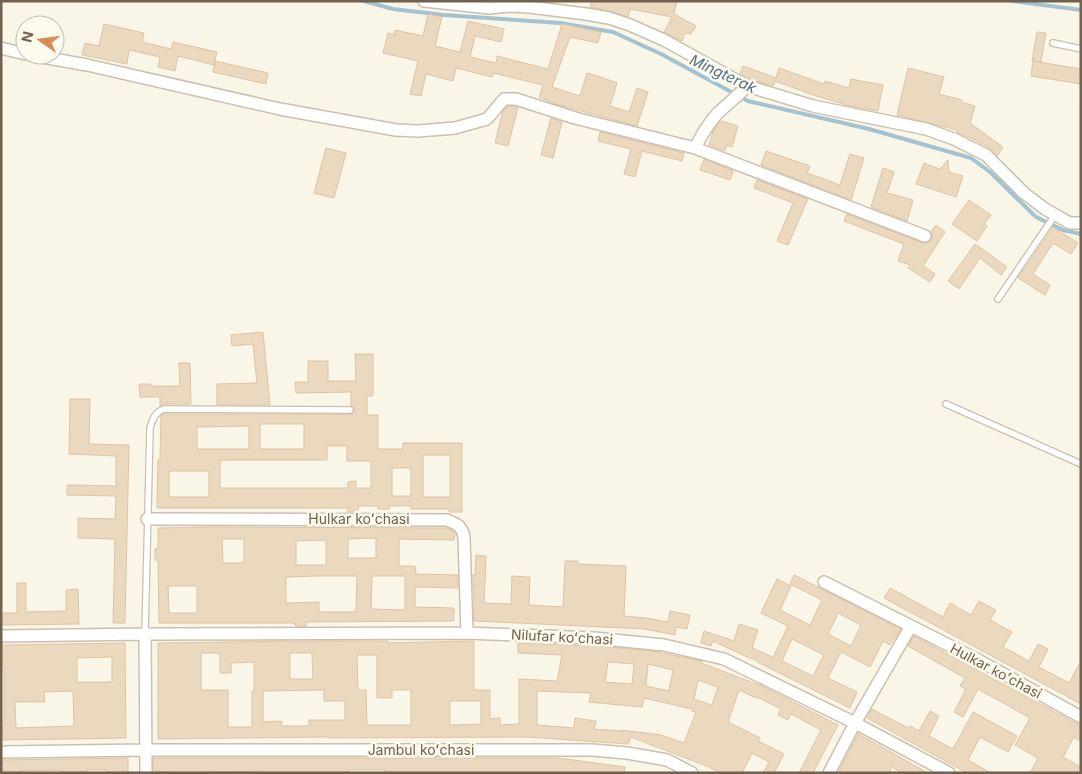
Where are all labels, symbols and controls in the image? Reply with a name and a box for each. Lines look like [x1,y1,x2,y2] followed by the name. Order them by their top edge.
[15,15,65,65] north arrow
[17,30,36,44] text: N
[687,50,760,98] water label: Mingterak
[308,510,410,527] street label: Hulkar koʻchasi
[511,625,613,648] street label: Nilufar koʻchasi
[948,639,1045,702] street label: Hulkar koʻchasi
[368,741,474,758] street label: Jambul koʻchasi

